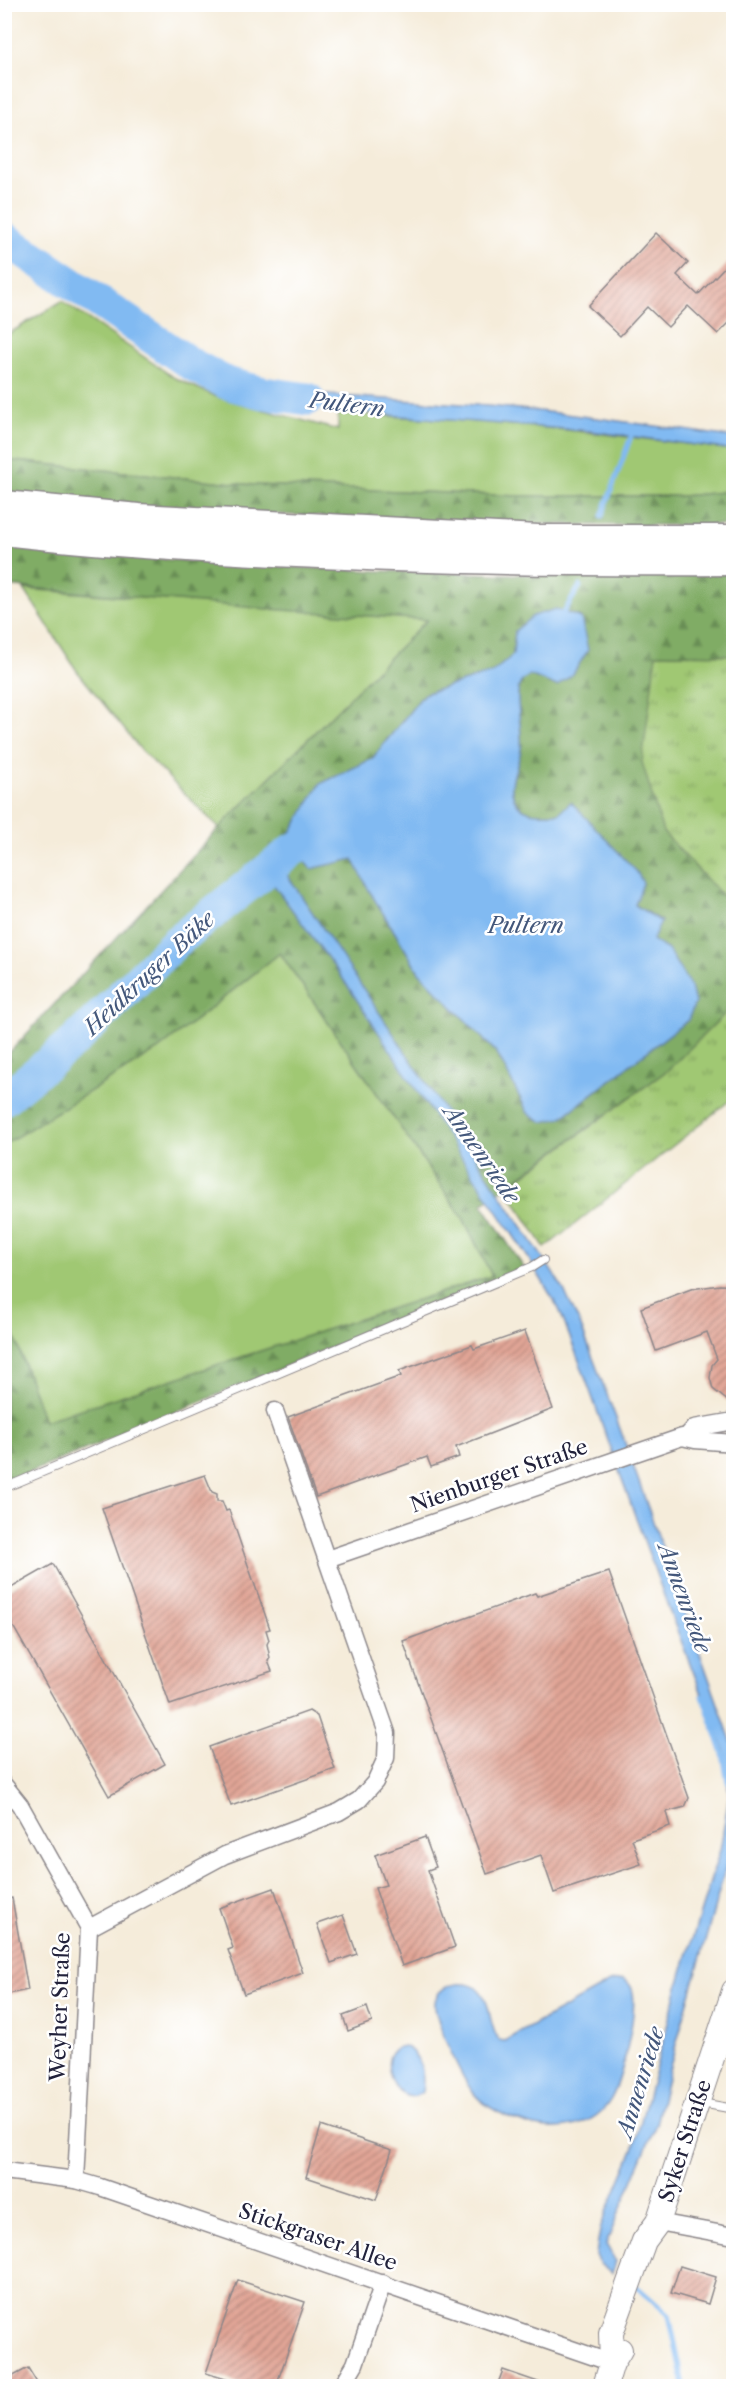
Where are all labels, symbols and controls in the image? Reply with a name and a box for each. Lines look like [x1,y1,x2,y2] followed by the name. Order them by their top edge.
[306,386,386,422] water label: Pultern
[77,905,221,1042] water label: Heidkruger Bäke
[486,912,564,939] water label: Pultern
[436,1097,526,1210] water label: Annenriede
[407,1433,591,1518] street label: Nienburger Straße
[651,1537,717,1658] water label: Annenriede
[44,1932,75,2083] street label: Weyher Straße
[610,2022,671,2144] water label: Annenriede
[653,2076,716,2205] street label: Syker Straße
[236,2198,401,2275] street label: Stickgraser Allee

